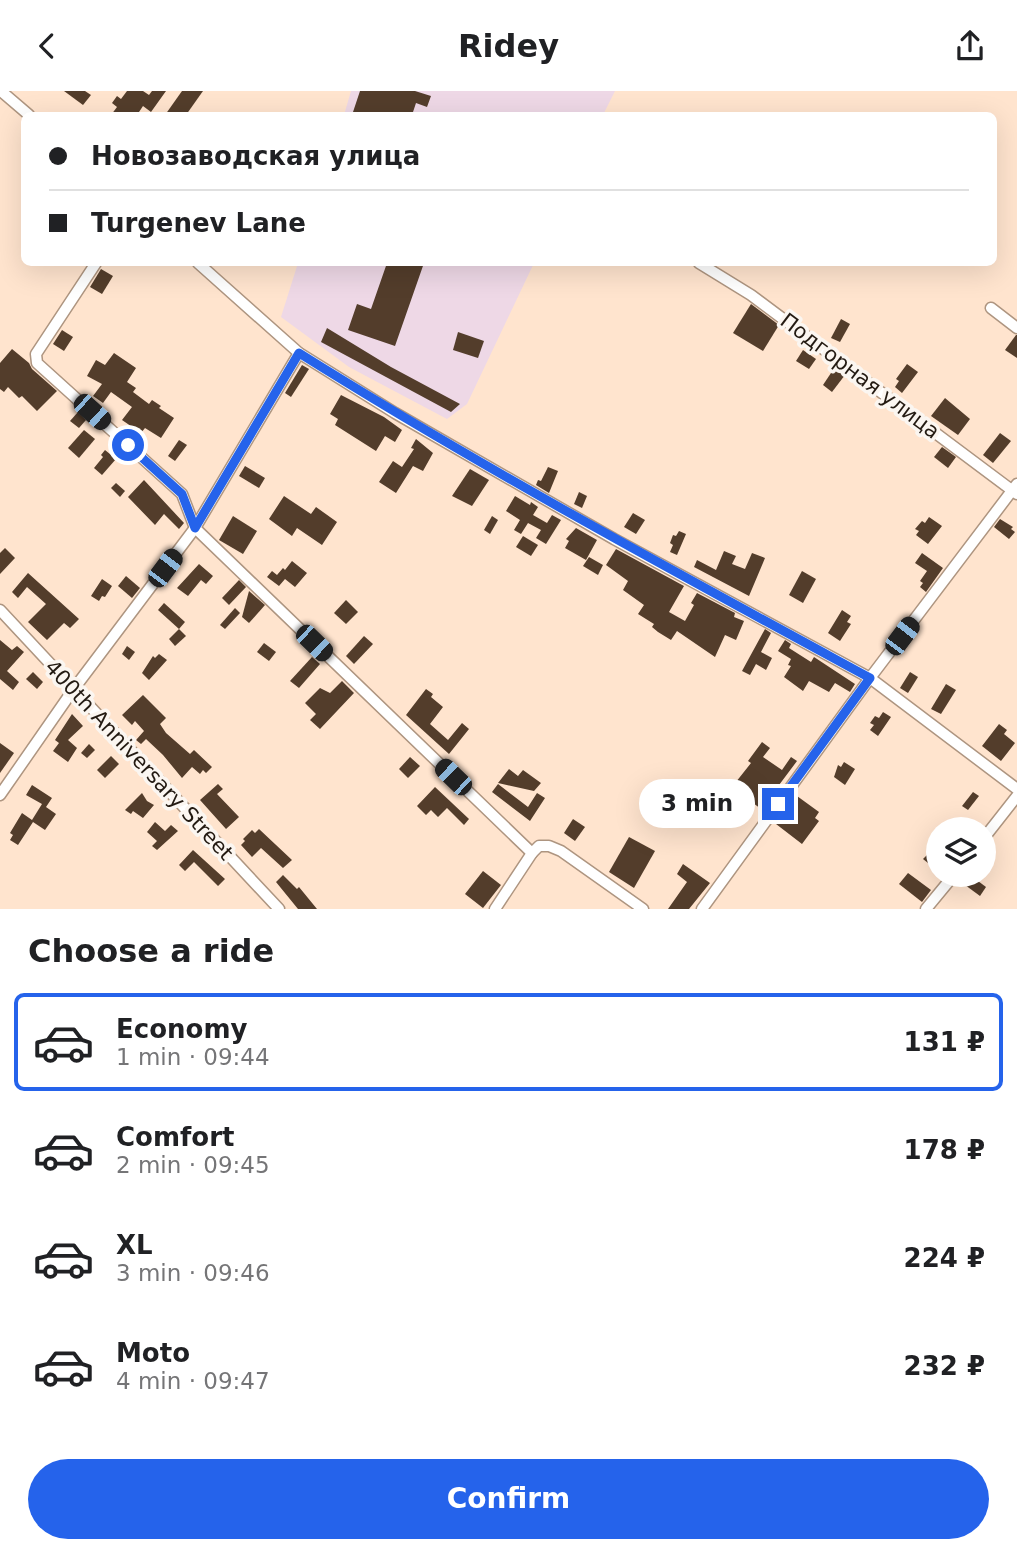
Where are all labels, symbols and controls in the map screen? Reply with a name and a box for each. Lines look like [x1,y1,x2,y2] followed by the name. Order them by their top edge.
[28,27,66,65] icon: back
[458,27,559,65] text: Ridey
[951,27,989,65] icon: share
[91,141,420,171] text: Новозаводская улица
[91,208,306,238] text: Turgenev Lane
[776,308,944,444] street label: Подгорная улица
[70,390,115,434] car
[112,429,144,461] route start
[144,545,187,591] car
[881,613,924,659] car
[292,621,337,665] car
[40,655,238,865] street label: 400th Anniversary Street
[431,755,476,799] car
[638,779,754,829] callout: 3 min
[762,788,794,820] route end
[661,790,733,816] text: 3 min
[926,817,996,887] map controls
[926,817,996,887] button: layers
[28,932,274,970] text: Choose a ride
[32,1011,95,1074] icon: car
[116,1014,247,1044] text: Economy
[904,1027,985,1057] text: 131 ₽
[116,1044,270,1070] text: 1 min · 09:44
[32,1119,95,1182] icon: car
[116,1122,234,1152] text: Comfort
[904,1135,985,1165] text: 178 ₽
[116,1152,270,1178] text: 2 min · 09:45
[32,1227,95,1290] icon: car
[116,1230,153,1260] text: XL
[904,1243,985,1273] text: 224 ₽
[116,1260,270,1286] text: 3 min · 09:46
[32,1335,95,1398] icon: car
[116,1338,190,1368] text: Moto
[904,1351,985,1381] text: 232 ₽
[116,1368,270,1394] text: 4 min · 09:47
[28,1459,989,1539] button: Confirm

